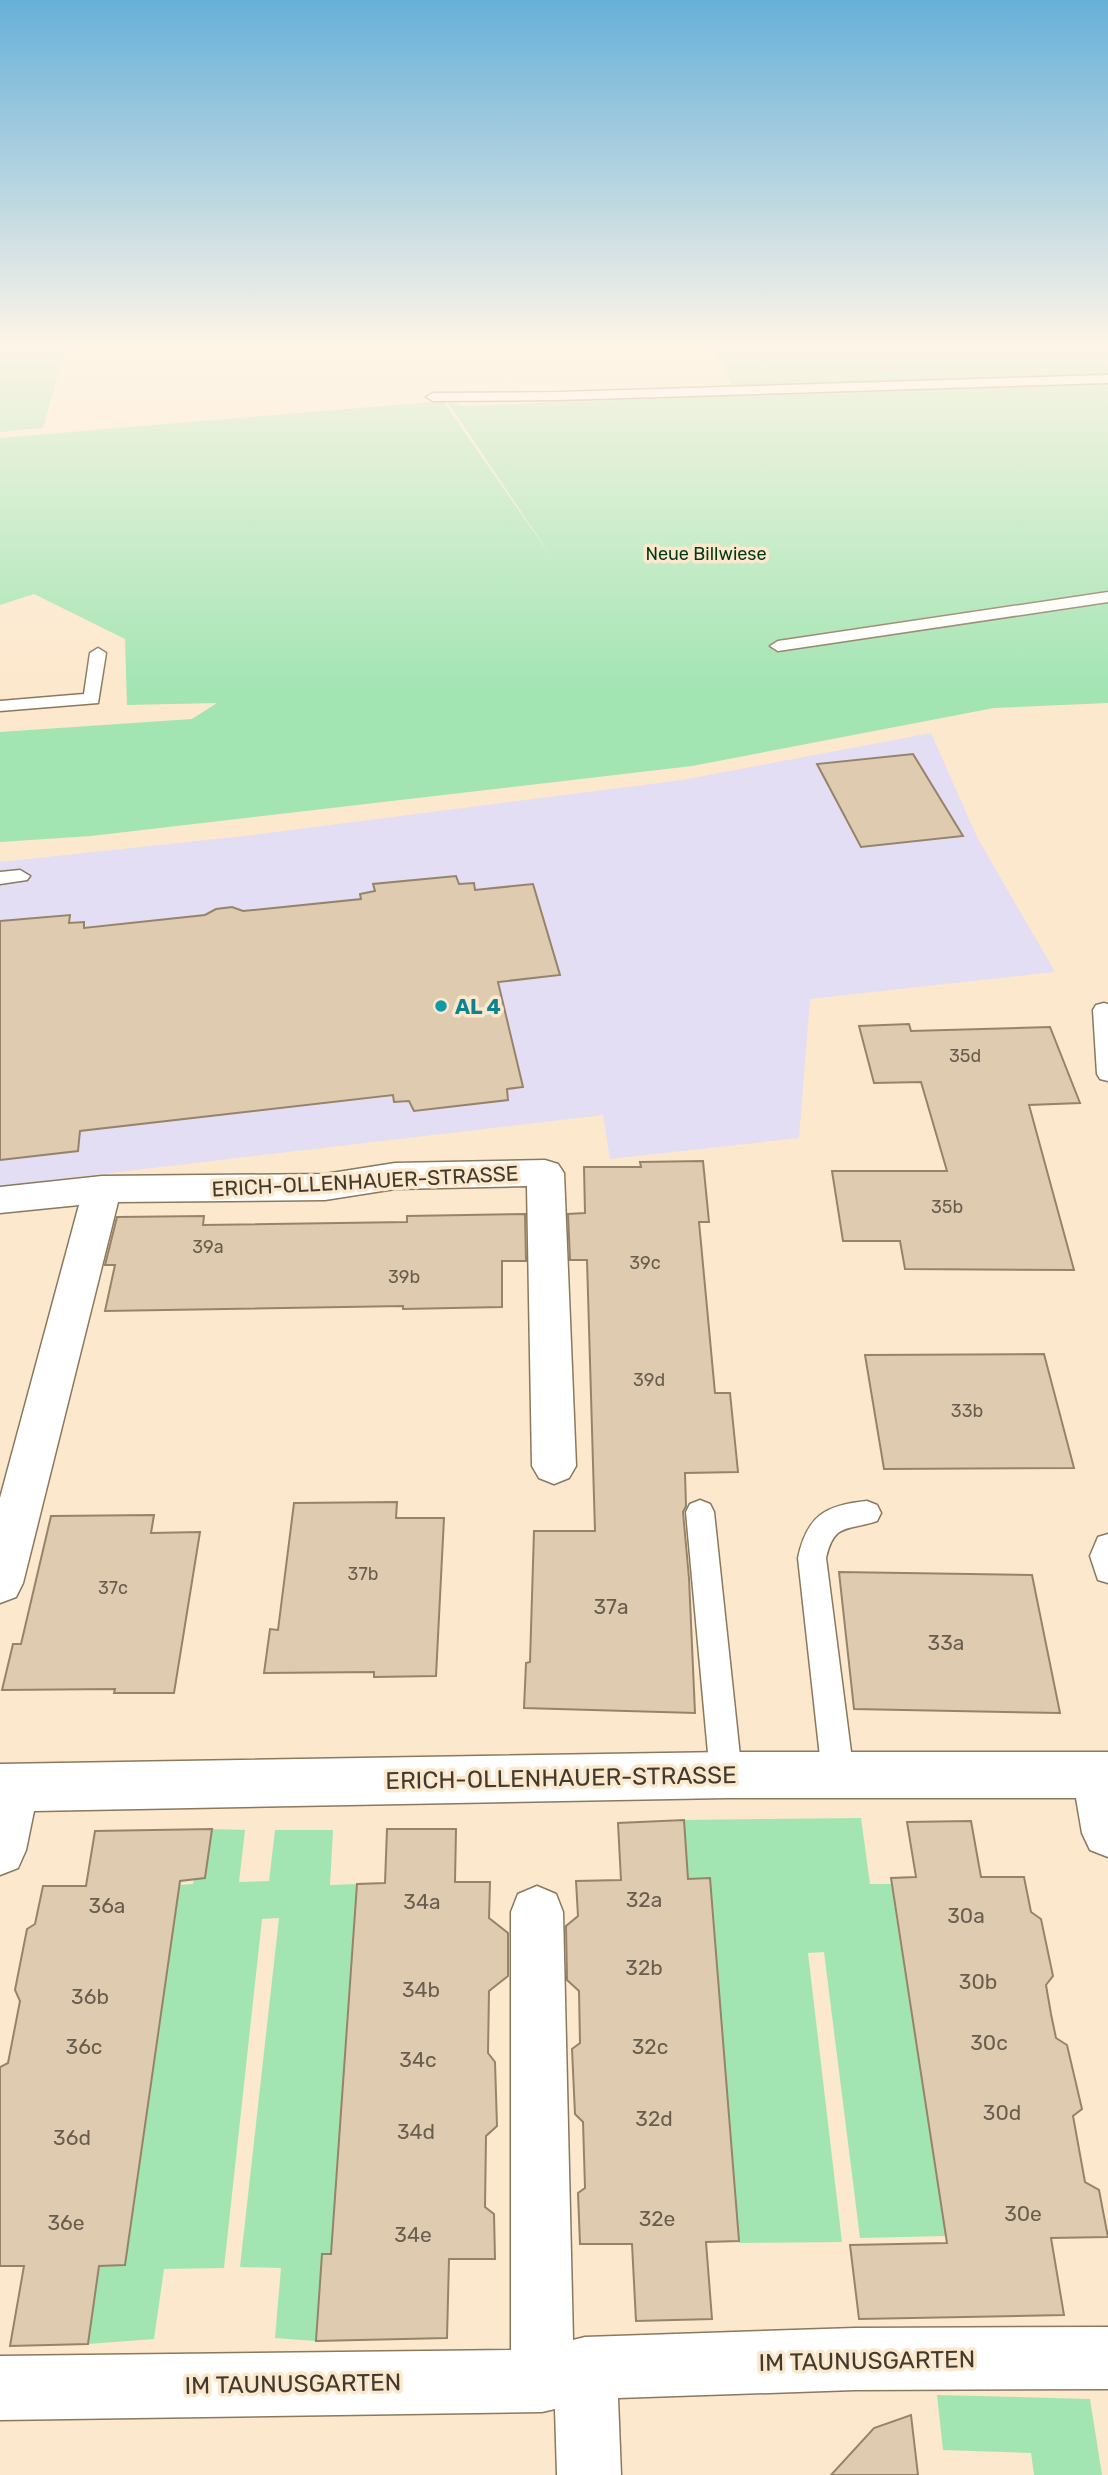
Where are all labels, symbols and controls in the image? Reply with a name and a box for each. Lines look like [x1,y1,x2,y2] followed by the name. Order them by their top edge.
[645,543,767,565] park label: Neue Billwiese
[455,994,501,1019] place label: AL 4
[433,998,449,1014] marker: AL 4
[949,1045,981,1067] house number: 35d
[211,1160,519,1202] street label: ERICH-OLLENHAUER-STRASSE
[931,1196,963,1218] house number: 35b
[192,1236,224,1258] house number: 39a
[629,1252,661,1274] house number: 39c
[388,1266,420,1288] house number: 39b
[633,1369,665,1391] house number: 39d
[951,1400,983,1422] house number: 33b
[348,1563,378,1585] house number: 37b
[98,1577,128,1599] house number: 37c
[594,1594,629,1619] house number: 37a
[928,1630,964,1655] house number: 33a
[385,1761,737,1795] street label: ERICH-OLLENHAUER-STRASSE
[626,1887,662,1912] house number: 32a
[403,1889,441,1914] house number: 34a
[89,1893,125,1918] house number: 36a
[947,1903,985,1928] house number: 30a
[625,1955,663,1980] house number: 32b
[959,1969,997,1994] house number: 30b
[402,1977,440,2002] house number: 34b
[71,1984,109,2009] house number: 36b
[970,2030,1008,2055] house number: 30c
[66,2034,102,2059] house number: 36c
[632,2034,668,2059] house number: 32c
[399,2047,437,2072] house number: 34c
[983,2100,1021,2125] house number: 30d
[635,2106,673,2131] house number: 32d
[397,2119,435,2144] house number: 34d
[53,2125,91,2150] house number: 36d
[1004,2201,1042,2226] house number: 30e
[639,2206,675,2231] house number: 32e
[47,2210,85,2235] house number: 36e
[394,2222,432,2247] house number: 34e
[758,2345,976,2377] street label: IM TAUNUSGARTEN
[184,2368,402,2400] street label: IM TAUNUSGARTEN

